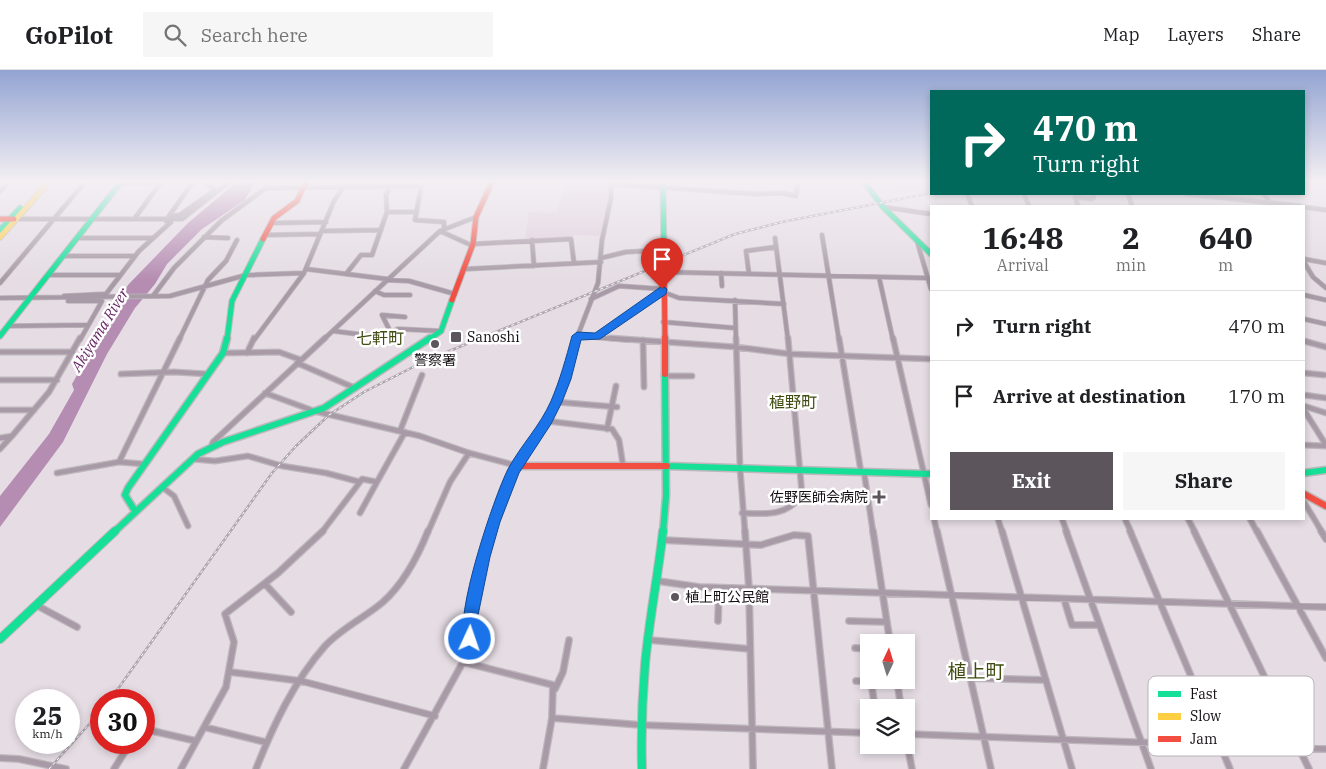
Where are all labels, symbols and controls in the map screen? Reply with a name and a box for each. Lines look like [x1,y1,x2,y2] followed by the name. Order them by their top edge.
[143,12,493,57] search box
[25,19,113,51] text: GoPilot
[161,21,189,49] icon: search
[201,23,308,47] text: Search here
[1103,23,1140,46] text: Map
[1168,23,1224,46] text: Layers
[1252,23,1301,46] text: Share
[1033,105,1138,151] text: 470 m
[950,110,1015,175] icon: right
[1033,149,1140,178] text: Turn right
[982,218,1063,257] text: 16:48
[1122,218,1140,257] text: 2
[1199,218,1253,257] text: 640
[641,238,683,289] pin
[648,245,676,273] icon: arrive
[997,255,1049,275] text: Arrival
[1116,255,1146,275] text: min
[1218,255,1233,275] text: m
[66,284,133,376] water label: Akiyama River
[950,312,978,340] icon: right
[993,314,1091,338] text: Turn right
[1228,314,1285,338] text: 470 m
[356,328,404,348] district label: 七軒町
[467,328,520,346] place label: Sanoshi
[449,330,463,344] marker: Sanoshi
[429,338,441,350] marker: 警察署
[414,351,456,369] place label: 警察署
[950,382,978,410] icon: arrive
[993,384,1186,408] text: Arrive at destination
[1228,384,1285,408] text: 170 m
[769,392,817,412] district label: 植野町
[950,452,1113,510] button: Exit
[1123,452,1285,510] button: Share
[770,488,868,506] place label: 佐野医師会病院
[872,490,886,504] marker: 佐野医師会病院
[685,588,769,606] place label: 植上町公民館
[669,591,681,603] marker: 植上町公民館
[443,612,495,664] position arrow
[860,634,915,689] north arrow
[860,634,915,754] map controls
[947,659,1005,683] district label: 植上町
[1148,676,1314,756] legend
[1190,685,1218,703] text: Fast
[90,689,155,754] speed limit sign: 30
[32,699,63,732] text: 25
[860,699,915,754] button: layers
[1190,707,1221,725] text: Slow
[32,726,63,741] text: km/h
[1190,730,1217,748] text: Jam

